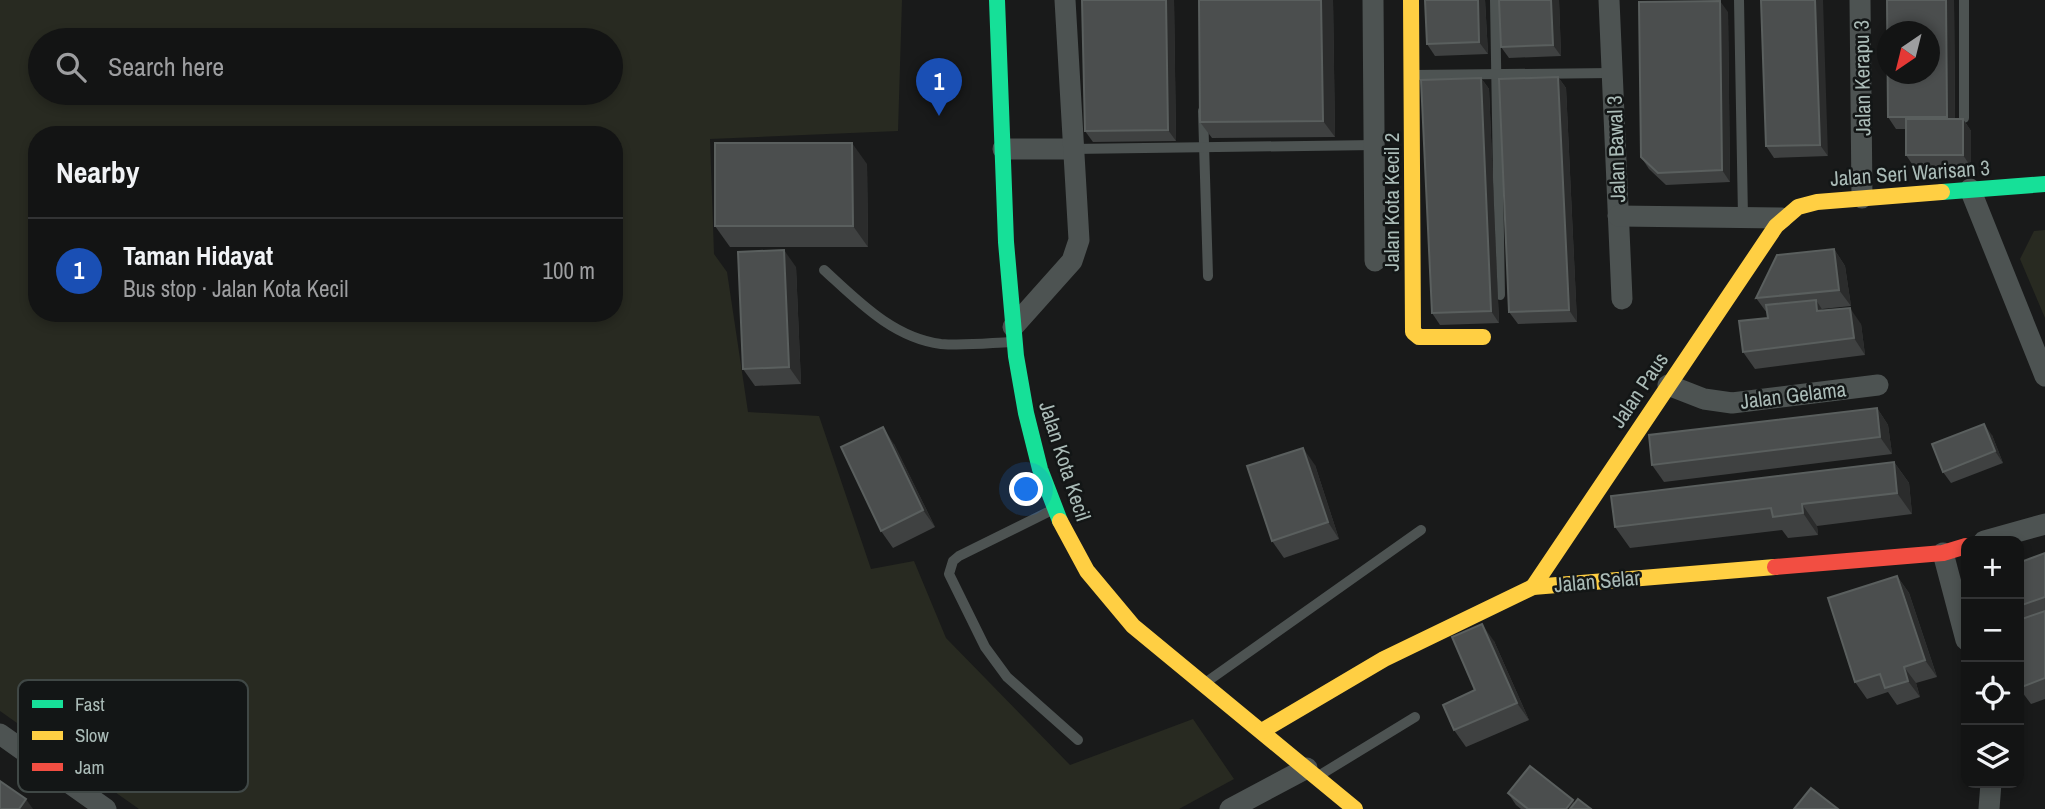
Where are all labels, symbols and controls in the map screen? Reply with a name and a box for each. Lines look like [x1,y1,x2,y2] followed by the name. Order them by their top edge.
[1846,20,1878,136] street label: Jalan Kerapu 3
[1877,21,1940,84] north arrow
[28,28,623,105] search box
[52,48,90,86] icon: search
[108,49,224,84] text: Search here
[916,58,962,116] pin: 1
[1600,95,1632,203] street label: Jalan Bawal 3
[1377,133,1406,271] street label: Jalan Kota Kecil 2
[56,152,139,192] text: Nearby
[1829,153,1991,193] street label: Jalan Seri Warisan 3
[123,238,273,273] text: Taman Hidayat
[74,255,84,286] text: 1
[543,255,595,286] text: 100 m
[123,273,348,304] text: Bus stop · Jalan Kota Kecil
[1603,347,1675,433] street label: Jalan Paus
[1739,374,1848,416] street label: Jalan Gelama
[1032,397,1098,525] street label: Jalan Kota Kecil
[1009,472,1043,506] your location
[1961,536,2024,788] map controls
[1961,536,2024,599] button: +
[1553,563,1641,599] street label: Jalan Selar
[1961,599,2024,662] button: −
[1961,662,2024,725] button: locate
[18,680,248,792] legend
[75,691,105,717] text: Fast
[75,722,110,748] text: Slow
[1961,725,2024,788] button: layers
[75,754,104,780] text: Jam

